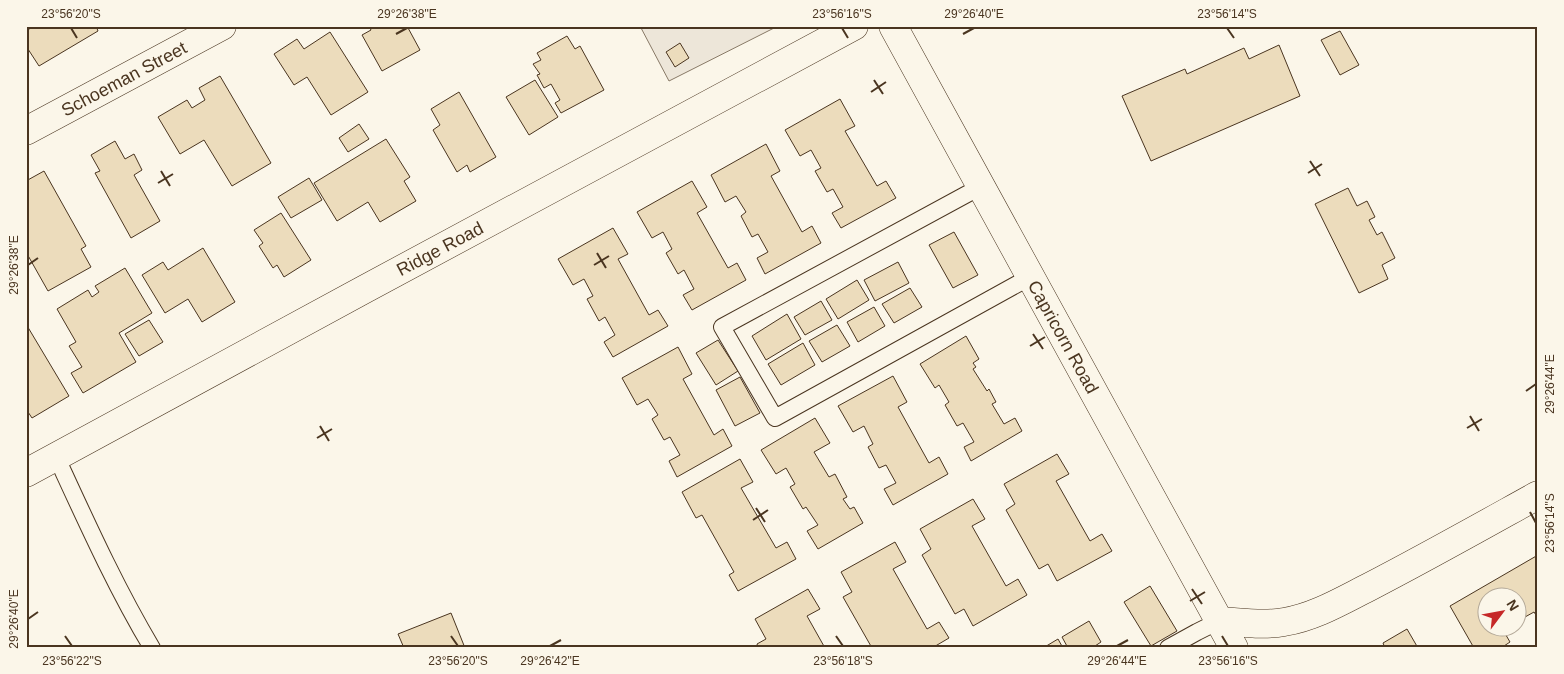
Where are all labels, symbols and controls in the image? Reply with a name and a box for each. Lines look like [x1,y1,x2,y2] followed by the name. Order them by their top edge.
[41,7,101,21] text: 23°56'20"S
[377,7,437,21] text: 29°26'38"E
[812,7,872,21] text: 23°56'16"S
[944,7,1004,21] text: 29°26'40"E
[1197,7,1257,21] text: 23°56'14"S
[58,38,190,120] street label: Schoeman Street
[393,218,487,280] street label: Ridge Road
[7,235,21,295] text: 29°26'38"E
[1024,277,1102,397] street label: Capricorn Road
[1543,354,1557,414] text: 29°26'44"E
[1543,493,1557,553] text: 23°56'14"S
[1476,586,1526,636] north arrow
[7,589,21,649] text: 29°26'40"E
[1504,597,1522,614] text: N
[42,654,102,668] text: 23°56'22"S
[428,654,488,668] text: 23°56'20"S
[520,654,580,668] text: 29°26'42"E
[813,654,873,668] text: 23°56'18"S
[1087,654,1147,668] text: 29°26'44"E
[1198,654,1258,668] text: 23°56'16"S

